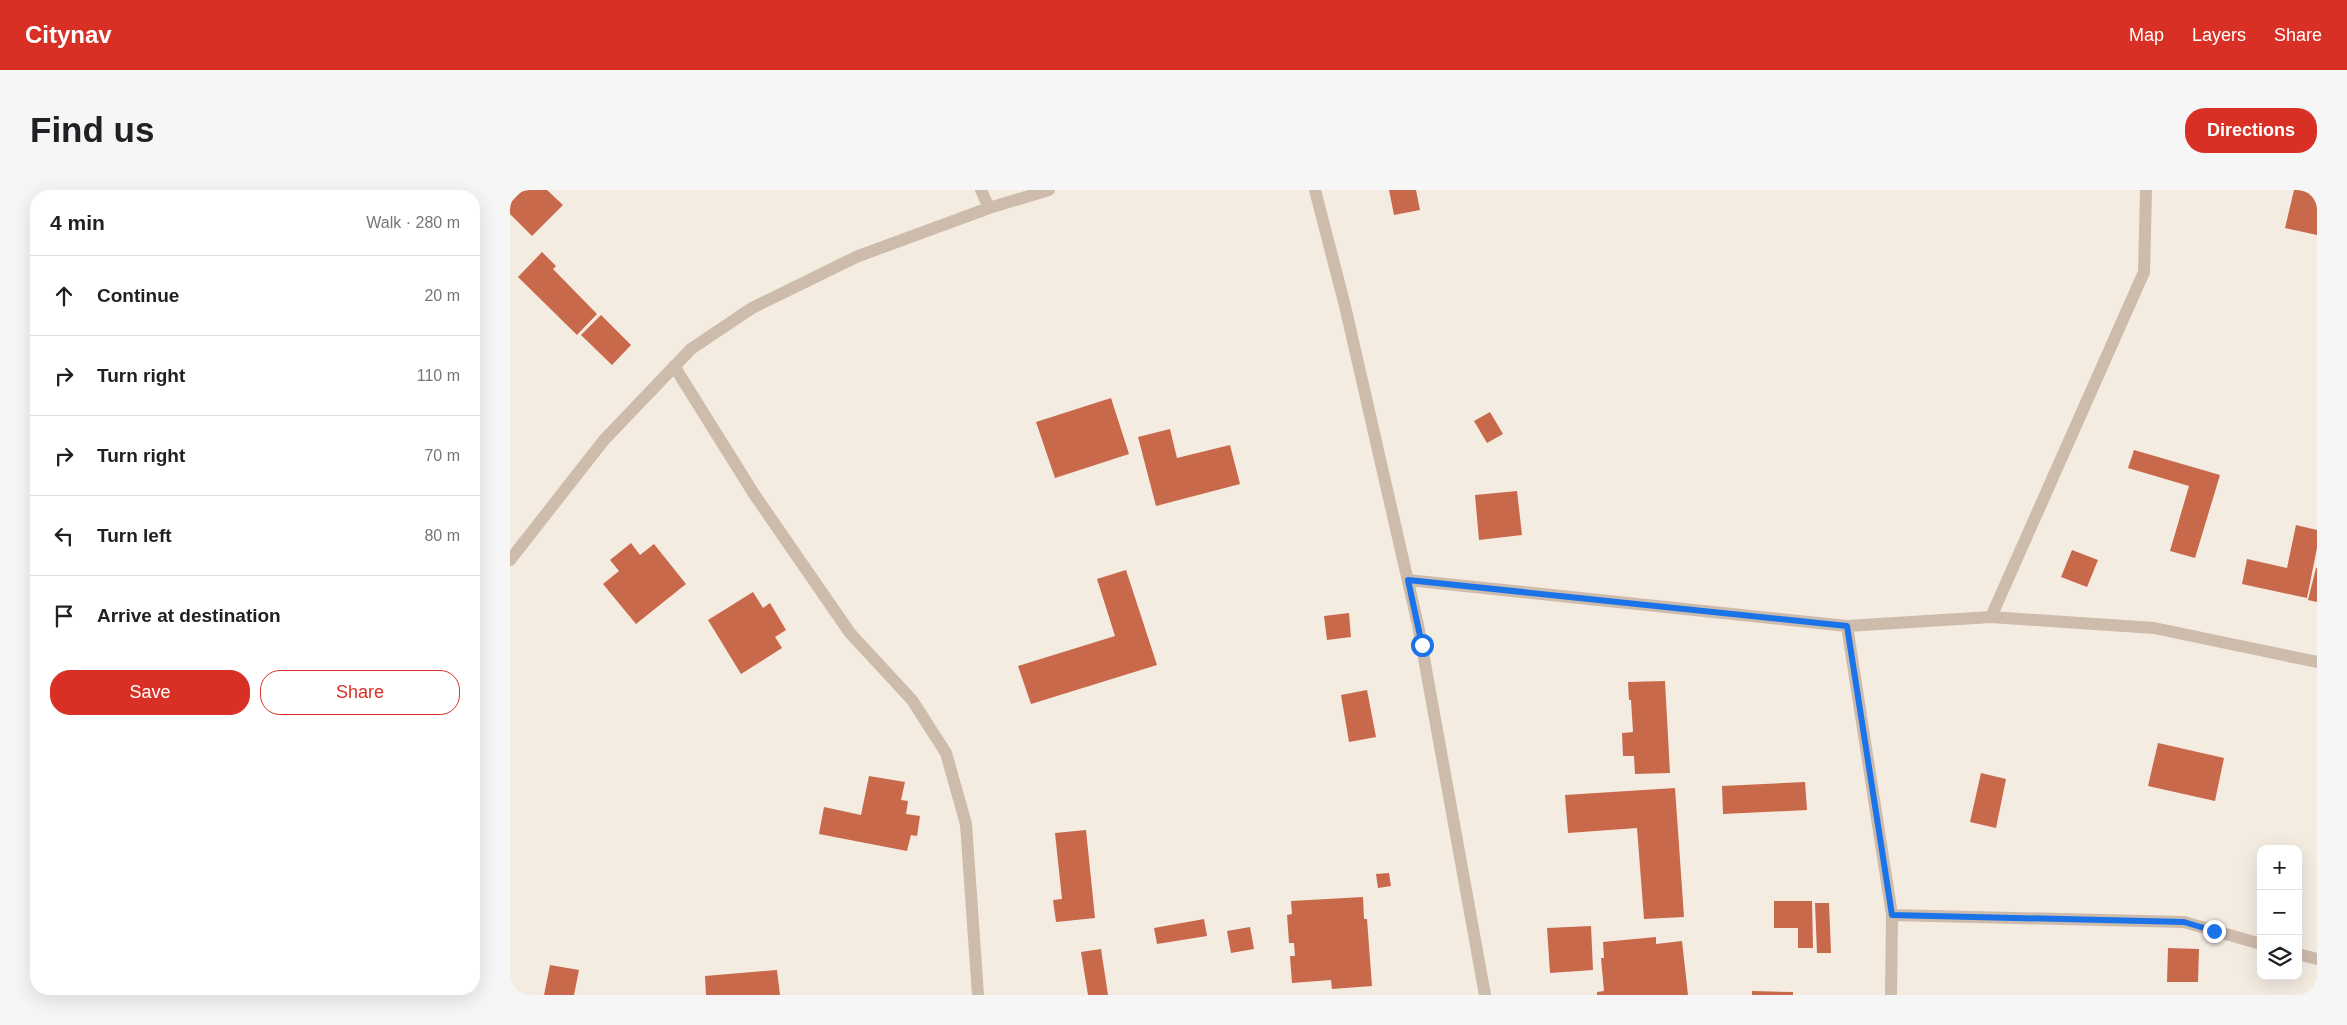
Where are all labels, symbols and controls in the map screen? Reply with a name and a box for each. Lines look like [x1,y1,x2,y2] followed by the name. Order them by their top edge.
[25,21,112,48] text: Citynav
[2129,25,2164,45] text: Map
[2192,25,2246,45] text: Layers
[2274,25,2322,45] text: Share
[2185,108,2317,153] button: Directions
[30,110,154,149] text: Find us
[50,211,105,234] text: 4 min
[366,214,460,231] text: Walk · 280 m
[50,282,78,310] icon: ahead
[97,285,179,306] text: Continue
[424,287,460,304] text: 20 m
[50,362,78,390] icon: right
[97,365,185,386] text: Turn right
[417,367,460,384] text: 110 m
[50,442,78,470] icon: right
[97,445,185,466] text: Turn right
[424,447,460,464] text: 70 m
[50,522,78,550] icon: left
[97,525,172,546] text: Turn left
[424,527,460,544] text: 80 m
[50,602,78,630] icon: arrive
[97,605,281,626] text: Arrive at destination
[1411,634,1434,657] route start
[50,670,250,715] button: Save
[260,670,460,715] button: Share
[2257,845,2302,980] map controls
[2257,845,2302,890] button: +
[2257,890,2302,935] button: −
[2203,920,2226,943] route end
[2257,935,2302,980] button: layers

